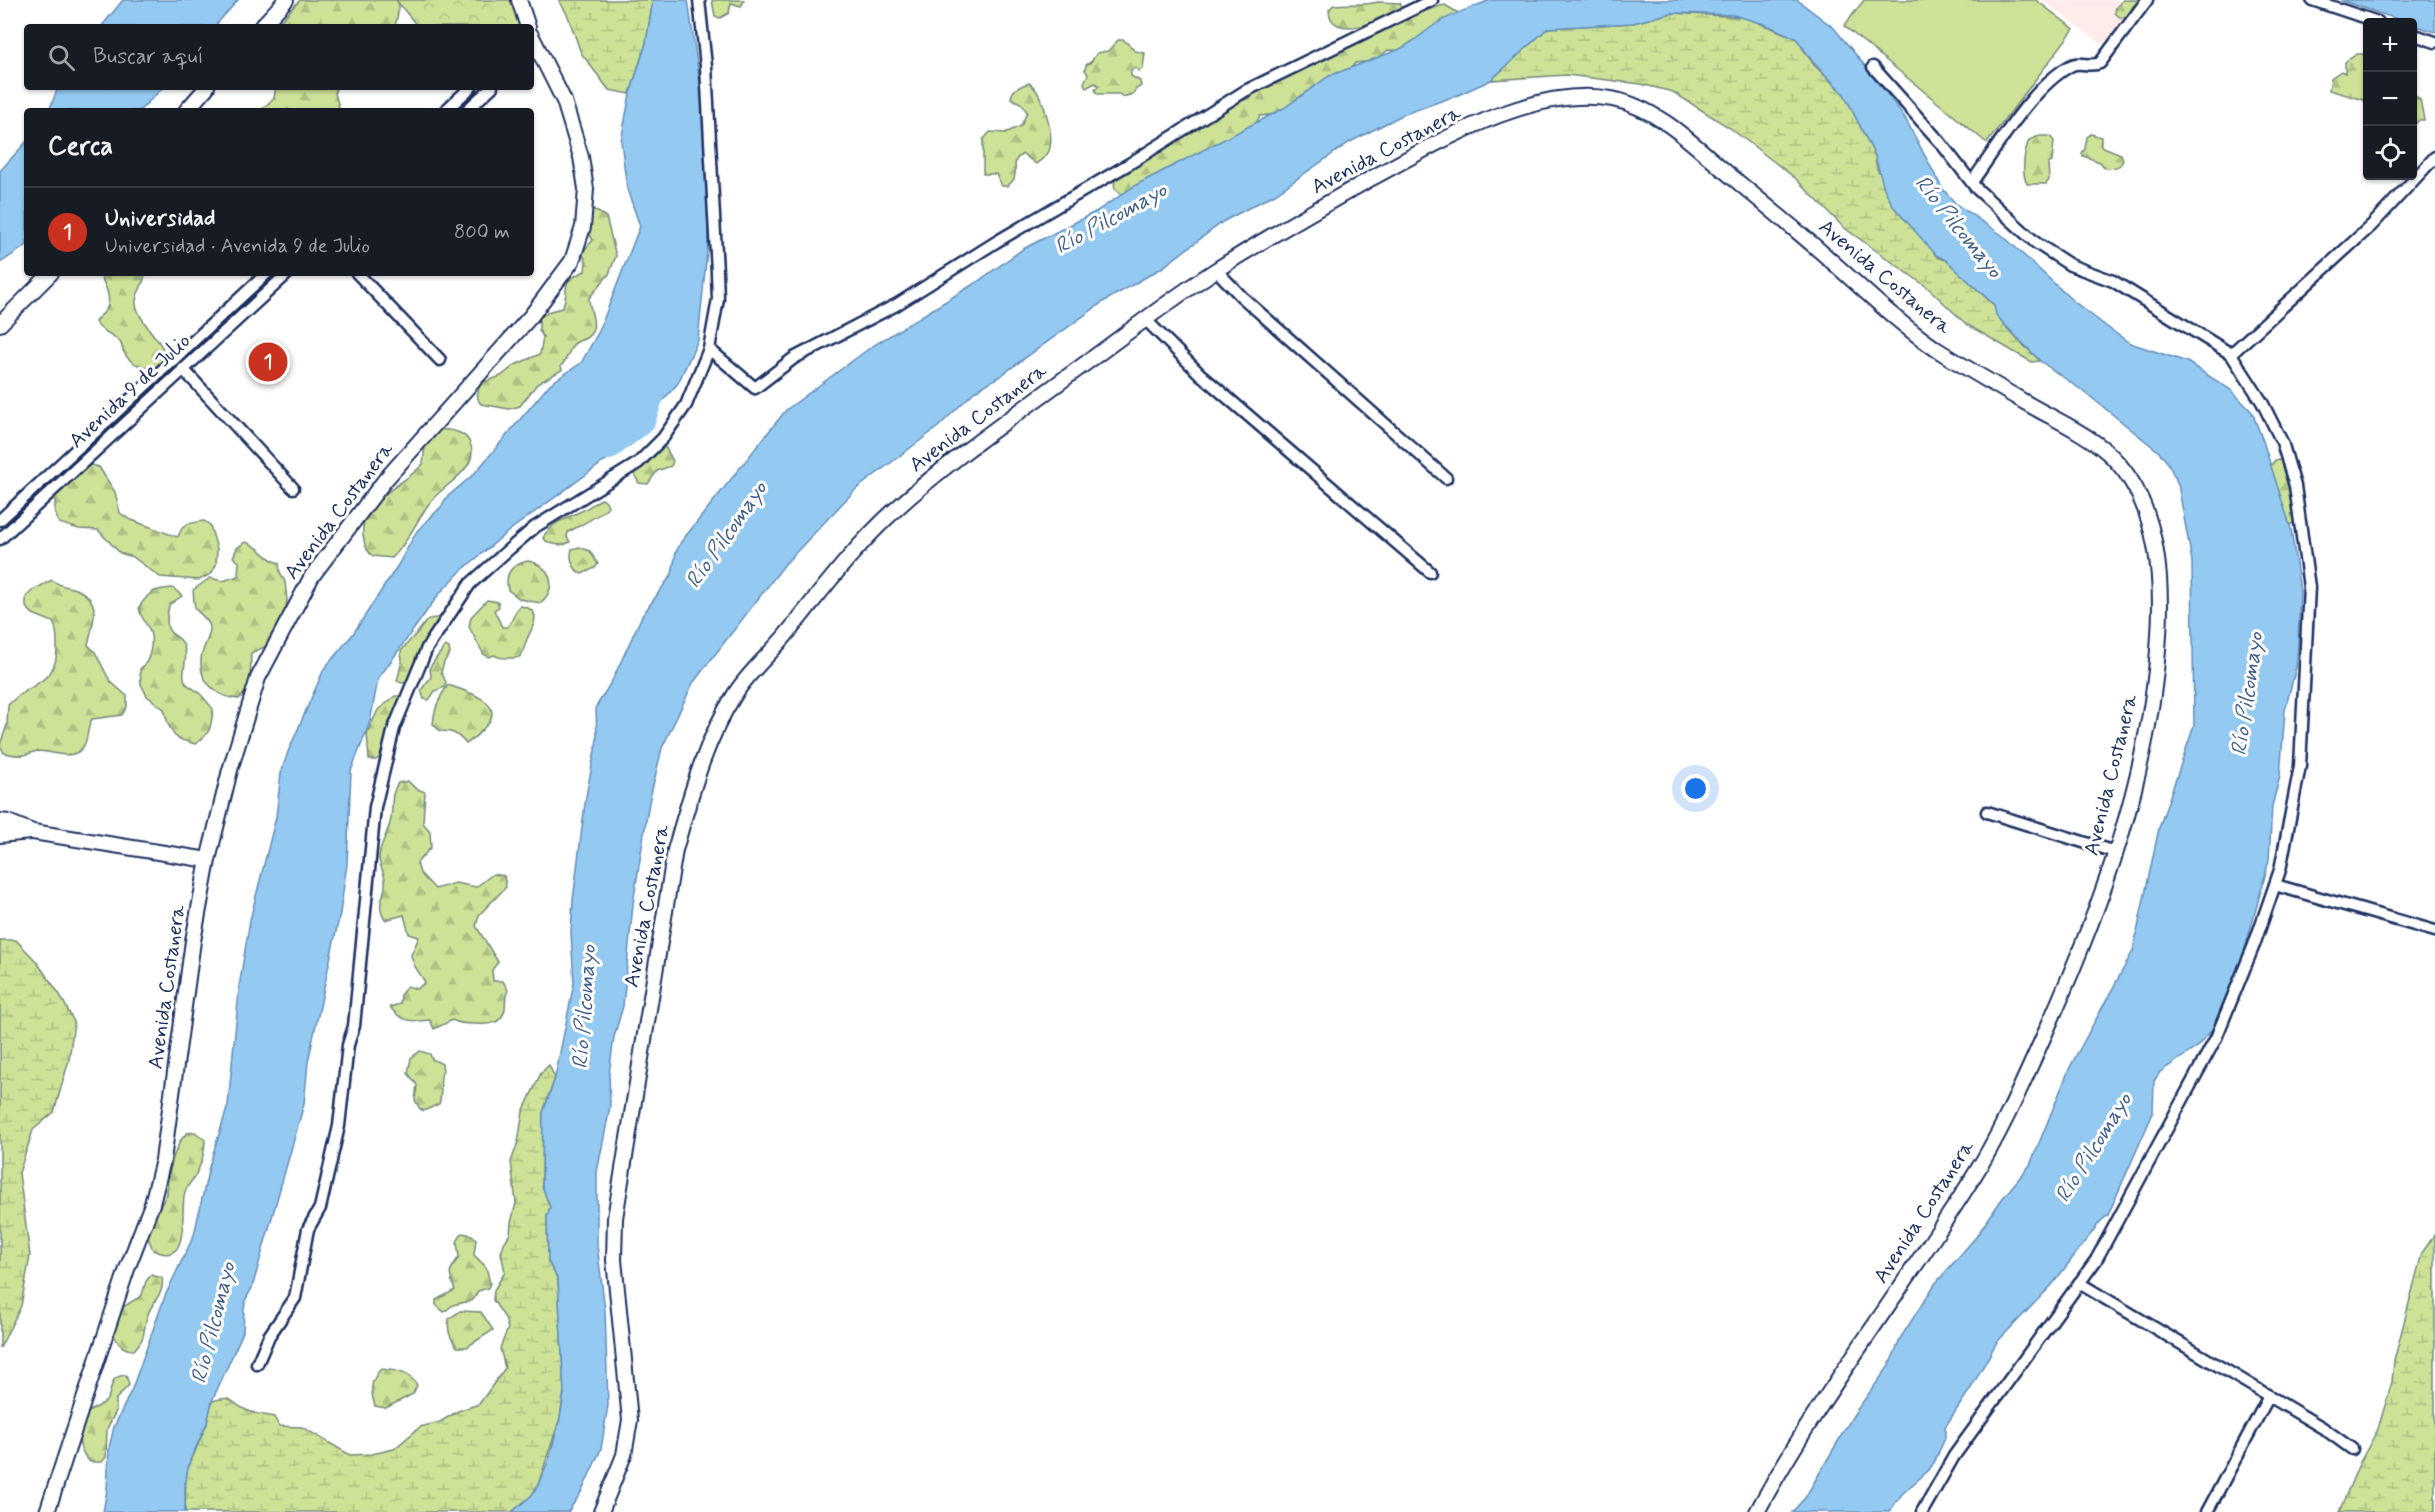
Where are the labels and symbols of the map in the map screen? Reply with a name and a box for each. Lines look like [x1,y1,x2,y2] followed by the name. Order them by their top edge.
[1306,99,1466,201] street label: Avenida Costanera
[1908,170,2009,285] water label: Río Pilcomayo
[1050,176,1173,261] water label: Río Pilcomayo
[1813,213,1958,341] street label: Avenida Costanera
[63,327,197,455] street label: Avenida 9 de Julio
[248,340,288,385] pin: 1
[904,357,1053,479] street label: Avenida Costanera
[278,436,400,585] street label: Avenida Costanera
[680,475,775,594] water label: Río Pilcomayo
[2226,630,2271,757] water label: Río Pilcomayo
[2077,691,2145,859] street label: Avenida Costanera
[1681,774,1710,803] your location
[617,822,677,990] street label: Avenida Costanera
[142,903,192,1071] street label: Avenida Costanera
[567,943,603,1070] water label: Río Pilcomayo
[2049,1087,2139,1208] water label: Río Pilcomayo
[1867,1135,1981,1289] street label: Avenida Costanera
[185,1258,243,1387] water label: Río Pilcomayo

